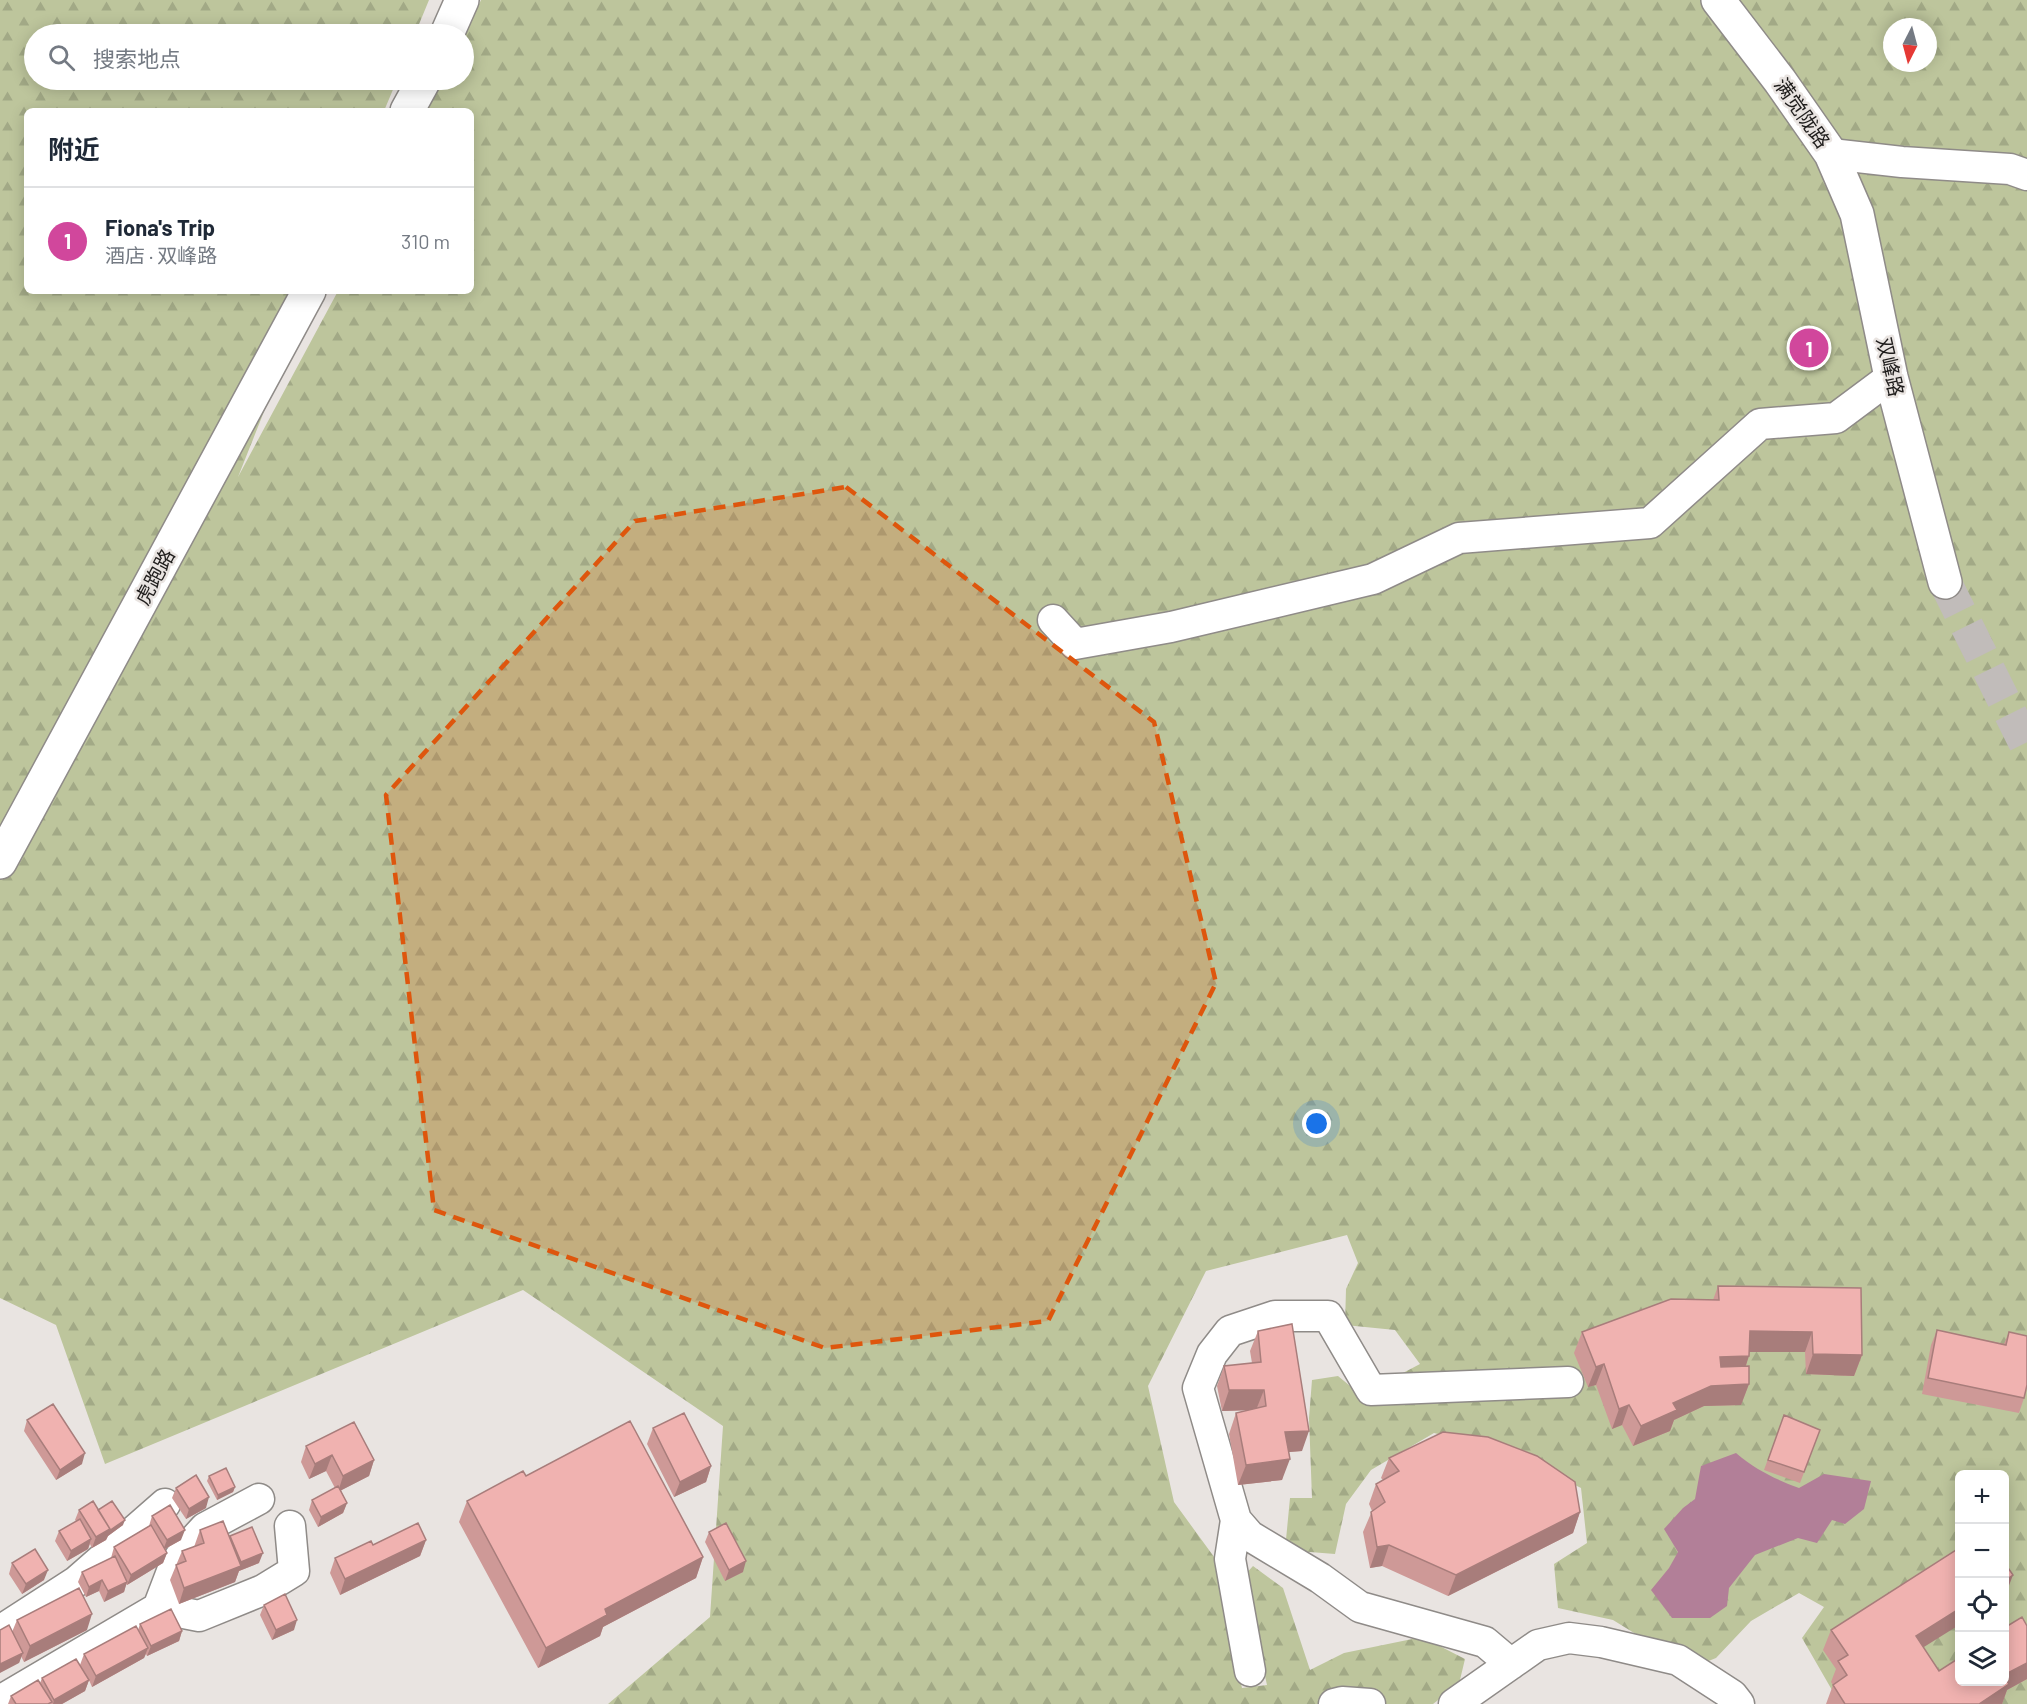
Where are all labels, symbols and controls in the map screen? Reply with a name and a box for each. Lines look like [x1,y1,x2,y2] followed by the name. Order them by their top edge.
[1883,18,1937,72] north arrow
[24,24,474,90] search box
[45,41,78,74] icon: search
[93,45,181,71] text: 搜索地点
[1770,73,1836,152] street label: 满觉陇路
[48,133,100,164] text: 附近
[105,214,215,240] text: Fiona's Trip
[64,229,71,253] text: 1
[401,229,450,253] text: 310 m
[105,243,217,267] text: 酒店 · 双峰路
[1790,326,1828,370] pin: 1
[1873,335,1909,399] street label: 双峰路
[129,544,179,609] street label: 虎跑路
[1302,1109,1331,1138] your location
[1955,1470,2009,1686] map controls
[1955,1470,2009,1524] button: +
[1955,1524,2009,1578] button: −
[1955,1578,2009,1632] button: locate
[1955,1632,2009,1686] button: layers

